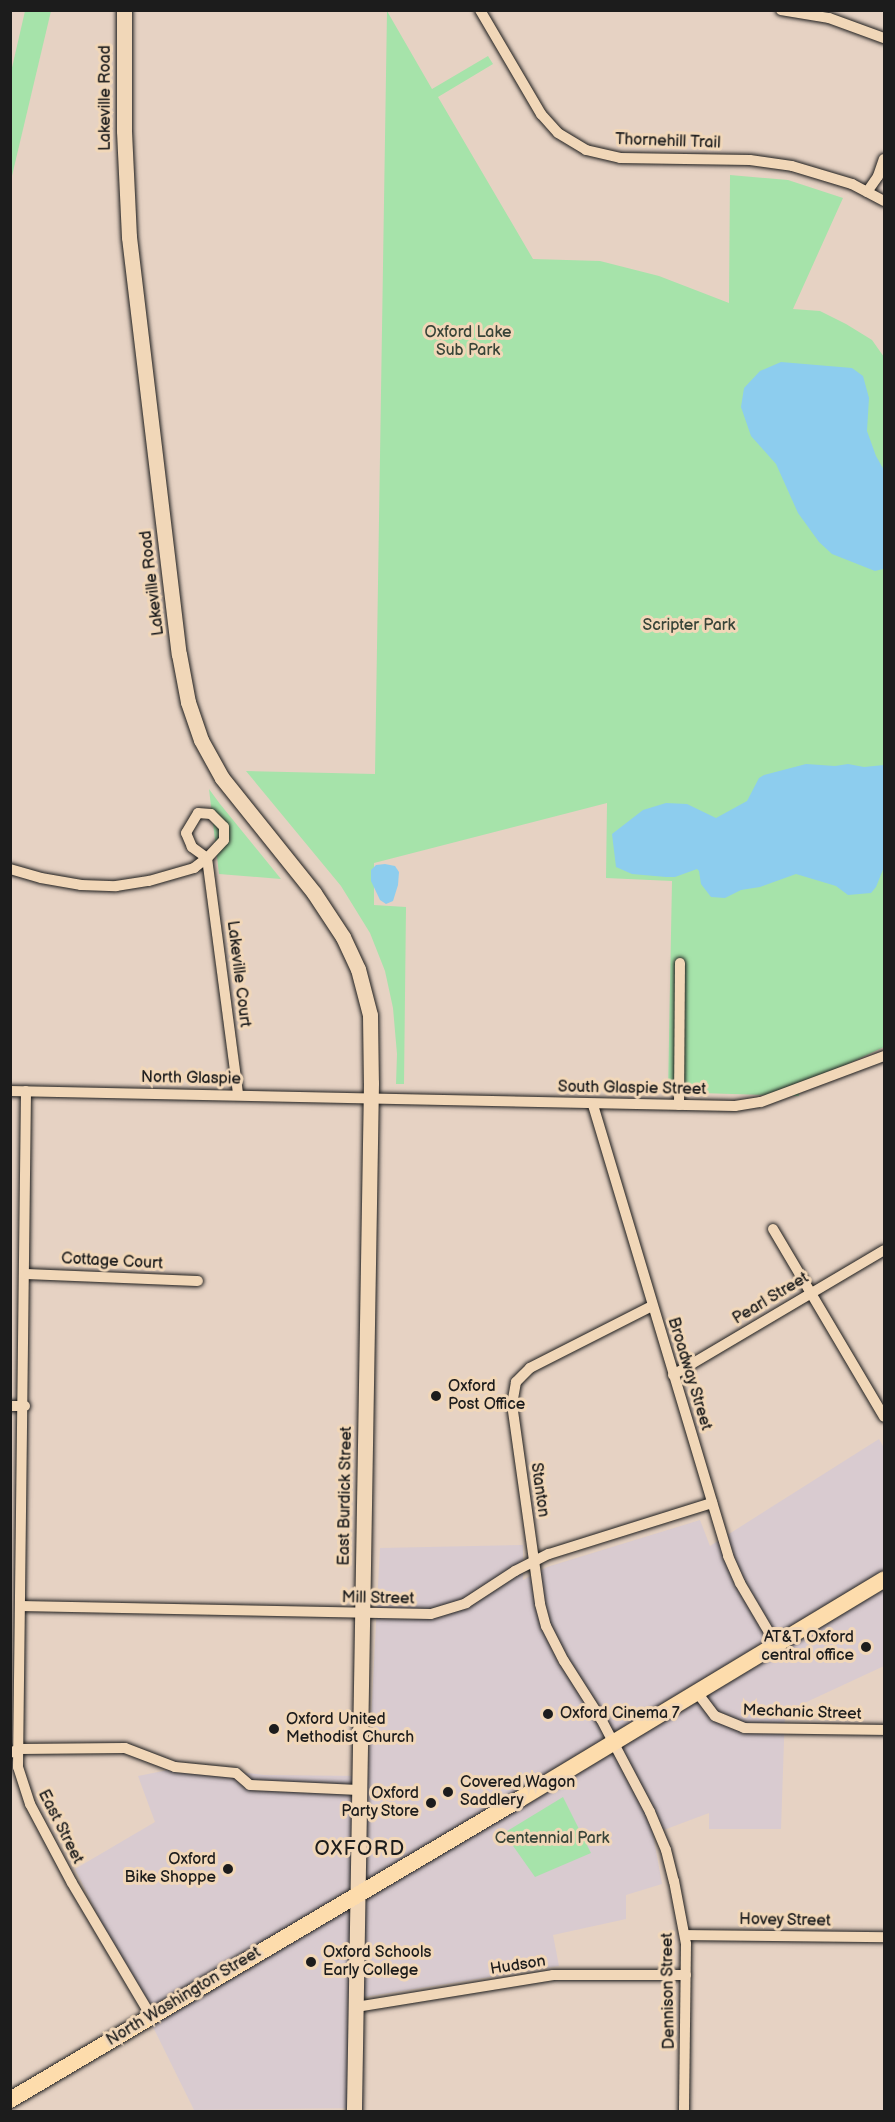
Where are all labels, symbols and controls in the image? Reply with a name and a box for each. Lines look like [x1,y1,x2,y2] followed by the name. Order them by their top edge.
[96,45,116,151] street label: Lakeville Road
[615,131,721,153] street label: Thornehill Trail
[425,323,511,361] park label: Oxford Lake Sub Park
[137,529,169,637] street label: Lakeville Road
[643,616,735,636] park label: Scripter Park
[222,920,254,1028] street label: Lakeville Court
[141,1069,241,1089] street label: North Glaspie
[557,1078,707,1100] street label: South Glaspie Street
[61,1250,163,1274] street label: Cottage Court
[729,1269,813,1329] street label: Pearl Street
[663,1315,715,1433] street label: Broadway Street
[448,1377,525,1415] place label: Oxford Post Office
[429,1389,443,1403] marker: Oxford Post Office
[335,1426,357,1566] street label: East Burdick Street
[526,1462,552,1518] street label: Stanton
[341,1589,415,1609] street label: Mill Street
[761,1628,854,1666] place label: AT&T Oxford central office
[859,1640,873,1654] marker: AT&T Oxford central office
[742,1701,862,1725] street label: Mechanic Street
[560,1704,680,1724] place label: Oxford Cinema 7
[541,1707,555,1721] marker: Oxford Cinema 7
[286,1710,414,1748] place label: Oxford United Methodist Church
[267,1722,281,1736] marker: Oxford United Methodist Church
[460,1773,576,1811] place label: Covered Wagon Saddlery
[340,1784,419,1822] place label: Oxford Party Store
[441,1785,455,1799] marker: Covered Wagon Saddlery
[33,1787,87,1867] street label: East Street
[424,1796,438,1810] marker: Oxford Party Store
[495,1829,609,1849] park label: Centennial Park
[315,1837,405,1861] district label: OXFORD
[124,1850,216,1888] place label: Oxford Bike Shoppe
[221,1862,235,1876] marker: Oxford Bike Shoppe
[738,1911,832,1931] street label: Hovey Street
[658,1932,680,2050] street label: Dennison Street
[103,1943,265,2051] street label: North Washington Street
[323,1943,432,1981] place label: Oxford Schools Early College
[489,1952,547,1980] street label: Hudson
[304,1955,318,1969] marker: Oxford Schools Early College

